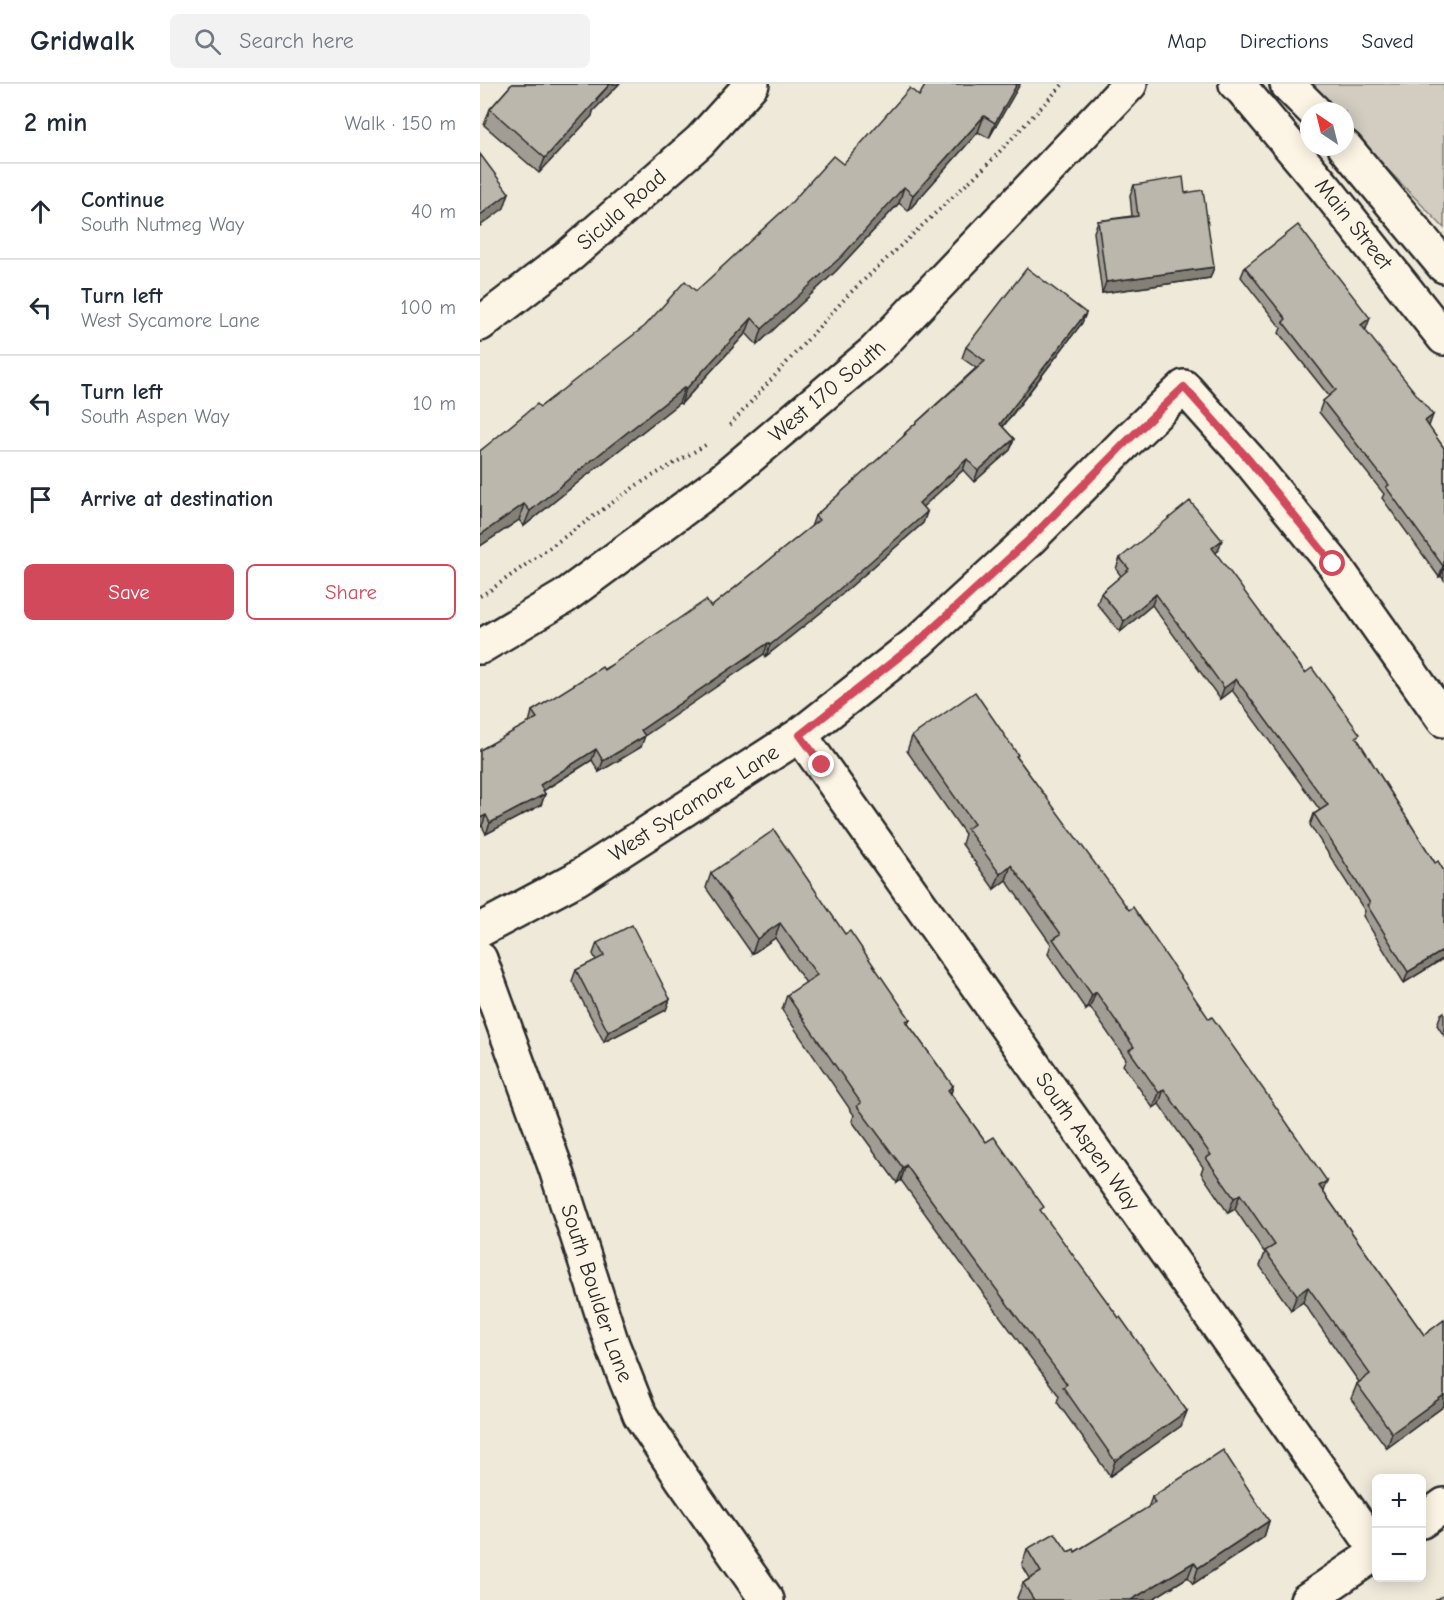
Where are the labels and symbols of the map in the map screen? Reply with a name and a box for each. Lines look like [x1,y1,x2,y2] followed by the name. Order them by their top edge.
[1300,102,1354,156] north arrow
[572,164,672,256] street label: Sicula Road
[1310,173,1398,275] street label: Main Street
[764,335,891,448] street label: West 170 South
[1319,550,1345,576] route start
[604,739,784,867] street label: West Sycamore Lane
[808,751,834,777] route end
[1030,1067,1146,1216] street label: South Aspen Way
[555,1201,639,1386] street label: South Boulder Lane

